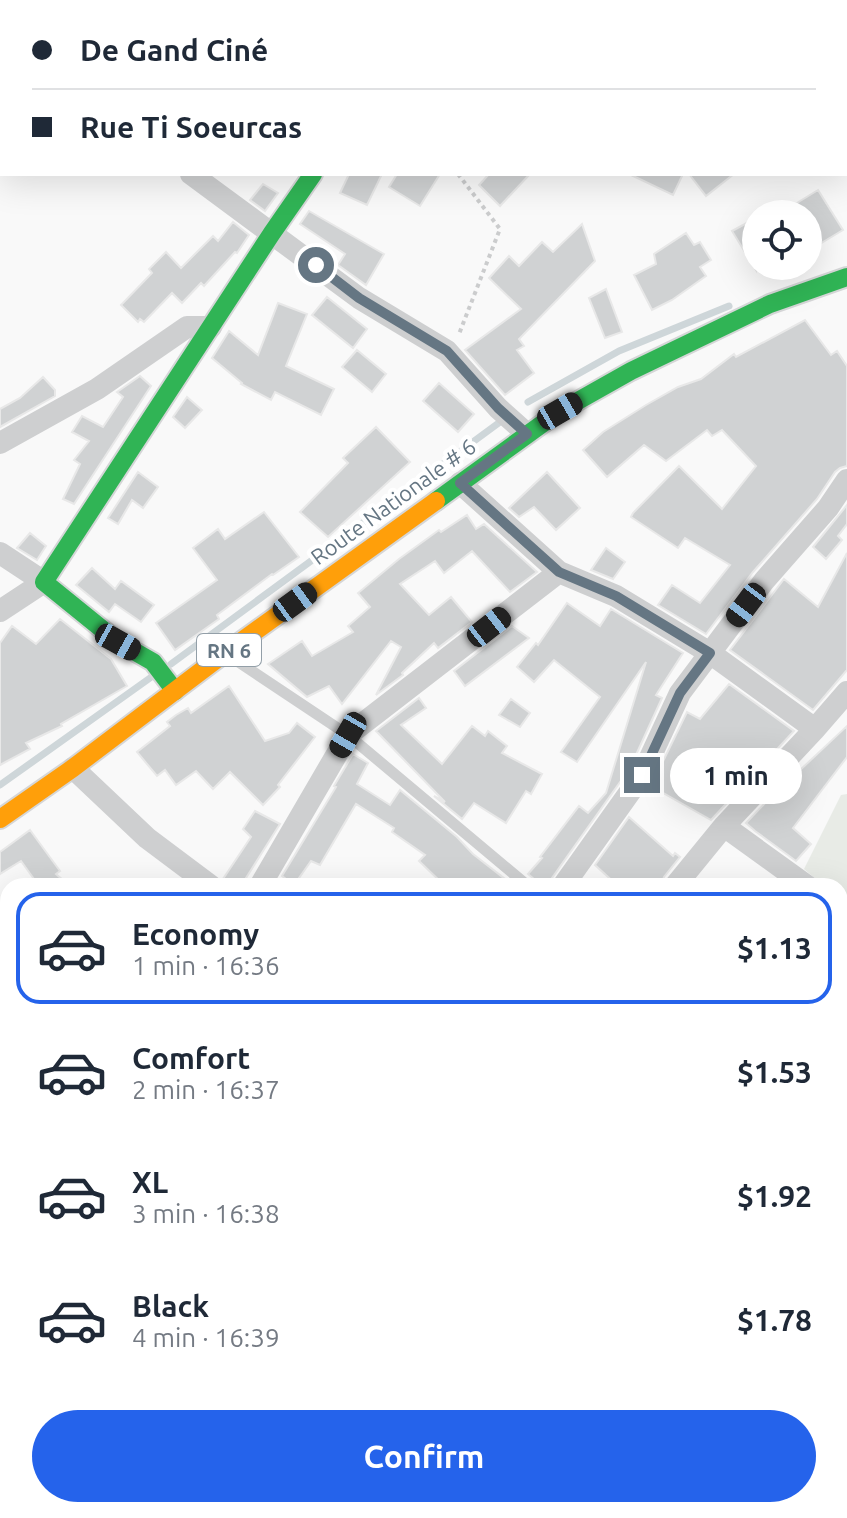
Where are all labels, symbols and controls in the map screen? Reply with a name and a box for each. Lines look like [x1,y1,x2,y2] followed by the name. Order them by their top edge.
[80,33,268,67] text: De Gand Ciné
[80,110,302,144] text: Rue Ti Soeurcas
[742,200,822,280] map controls
[742,200,822,280] button: locate
[298,247,334,283] route start
[533,389,587,433] car
[306,433,480,569] street label: Route Nationale # 6
[269,578,321,626] car
[722,579,770,631] car
[463,603,515,651] car
[91,620,145,664] car
[197,634,261,666] road number: RN 6
[326,708,370,762] car
[670,747,802,803] callout: 1 min
[624,757,660,793] route end
[703,761,769,790] text: 1 min
[36,912,108,984] icon: car
[132,917,259,951] text: Economy
[737,931,812,965] text: $1.13
[132,951,280,980] text: 1 min · 16:36
[36,1036,108,1108] icon: car
[132,1041,250,1075] text: Comfort
[737,1055,812,1089] text: $1.53
[132,1075,280,1104] text: 2 min · 16:37
[36,1160,108,1232] icon: car
[132,1165,168,1199] text: XL
[737,1179,812,1213] text: $1.92
[132,1199,280,1228] text: 3 min · 16:38
[36,1284,108,1356] icon: car
[132,1289,209,1323] text: Black
[737,1303,812,1337] text: $1.78
[132,1323,280,1352] text: 4 min · 16:39
[32,1410,816,1502] button: Confirm

